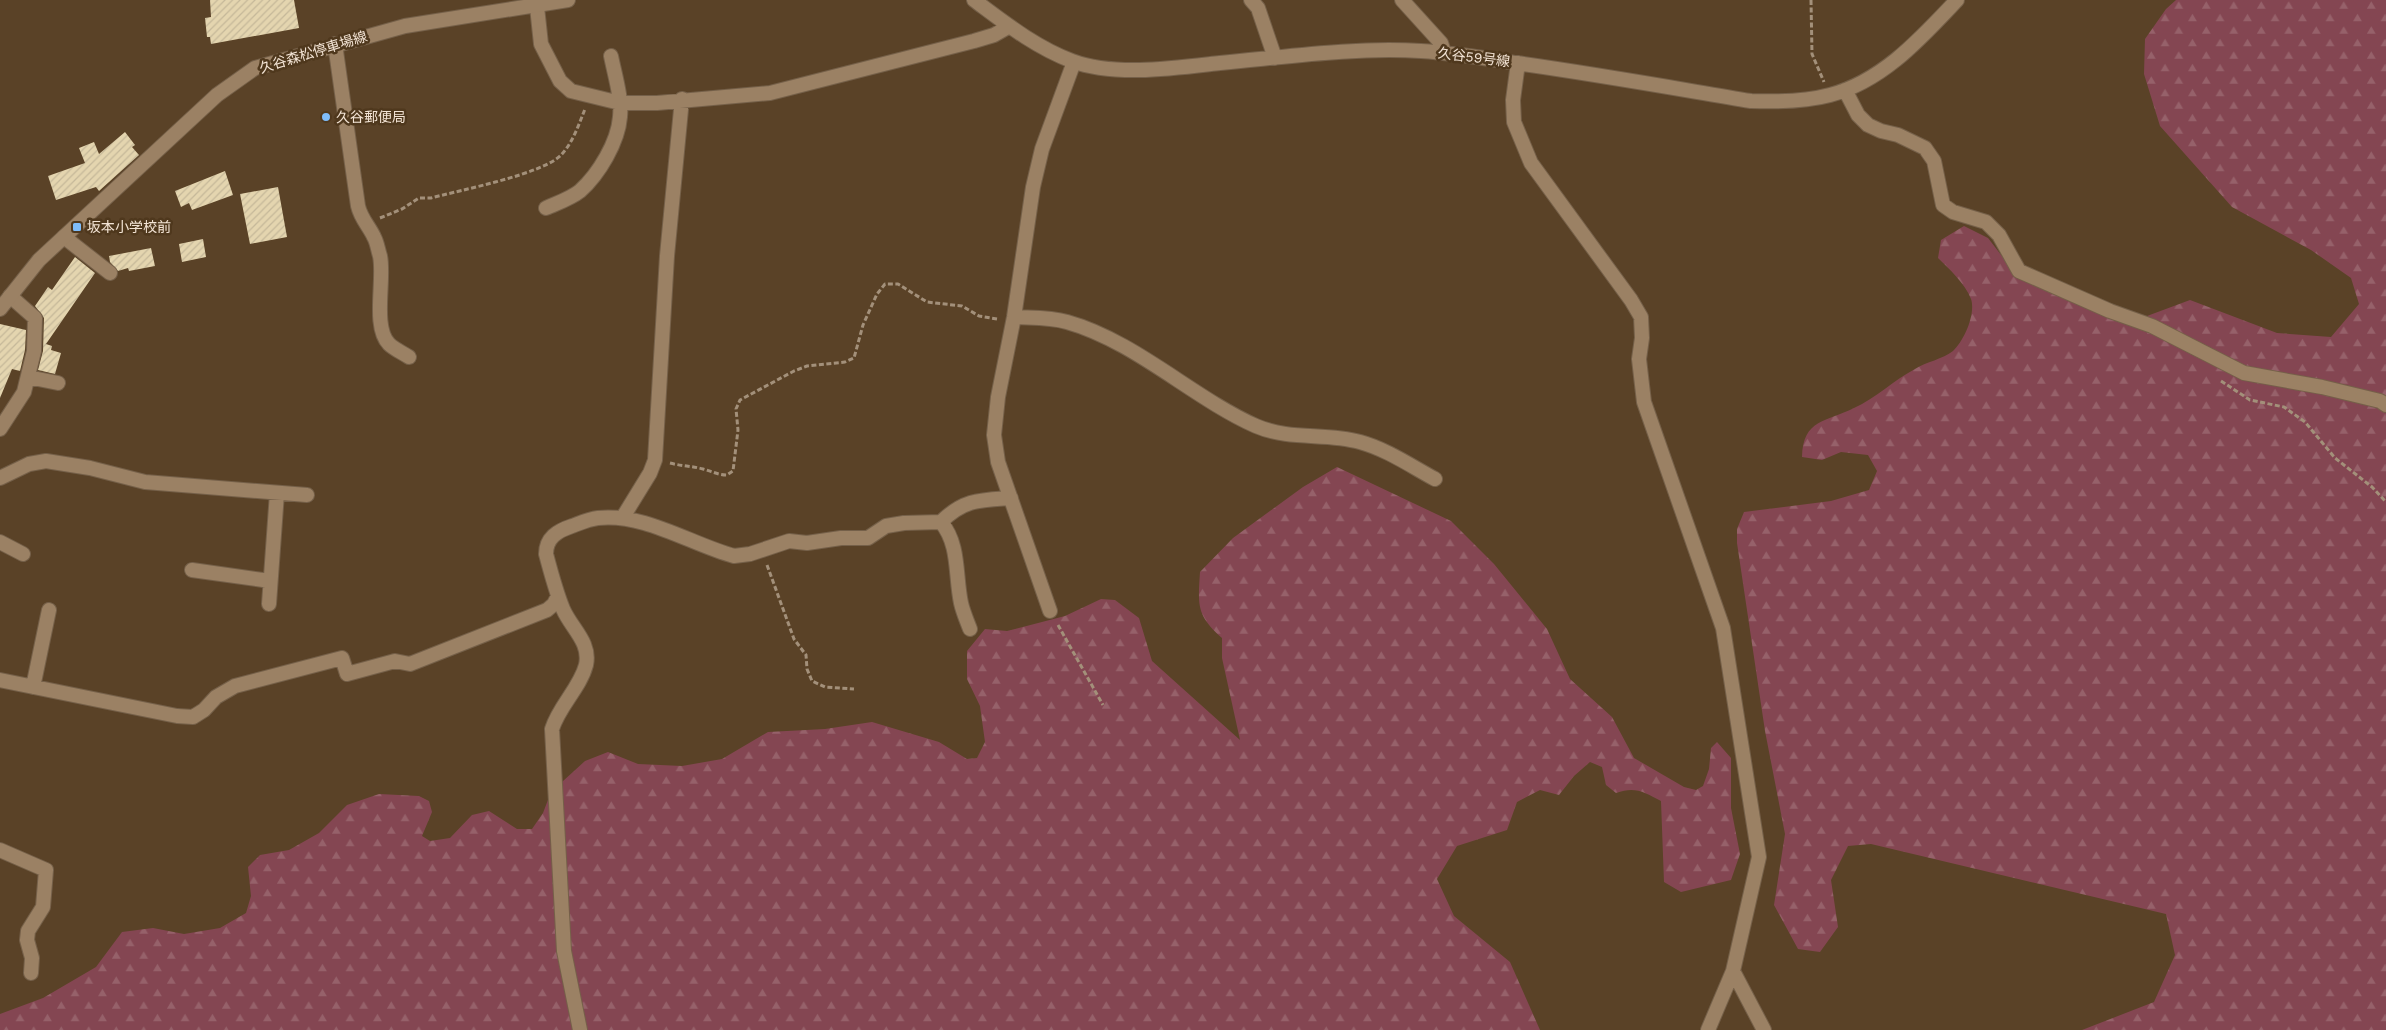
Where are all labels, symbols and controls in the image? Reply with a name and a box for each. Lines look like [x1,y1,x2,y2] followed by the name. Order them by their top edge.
[257,28,369,76] street label: 久谷森松停車場線
[1437,45,1511,69] street label: 久谷59号線
[336,109,406,125] place label: 久谷郵便局
[320,111,332,123] marker: 久谷郵便局
[87,219,171,235] place label: 坂本小学校前
[71,221,83,233] marker: 坂本小学校前

